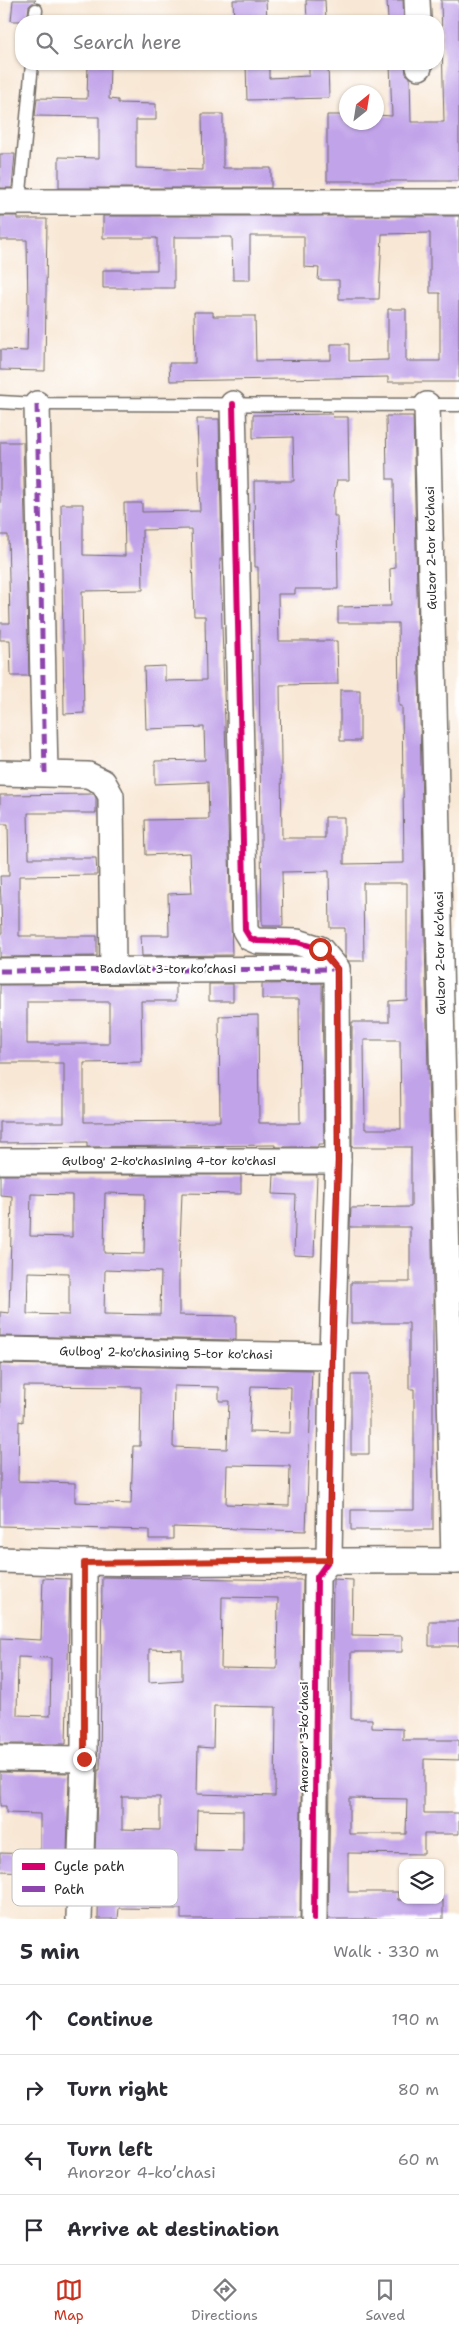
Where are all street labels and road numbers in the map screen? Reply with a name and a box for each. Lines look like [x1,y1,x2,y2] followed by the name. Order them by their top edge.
[422,486,440,610] street label: Gulzor 2-tor koʼchasi
[431,891,449,1015] street label: Gulzor 2-tor koʼchasi
[100,961,236,977] street label: Badavlat 3-tor koʼchasi
[62,1153,276,1169] street label: Gulbog' 2-ko'chasining 4-tor ko'chasi
[59,1343,273,1363] street label: Gulbog' 2-ko'chasining 5-tor ko'chasi
[296,1681,312,1793] street label: Аnorzor 3-koʼchasi

